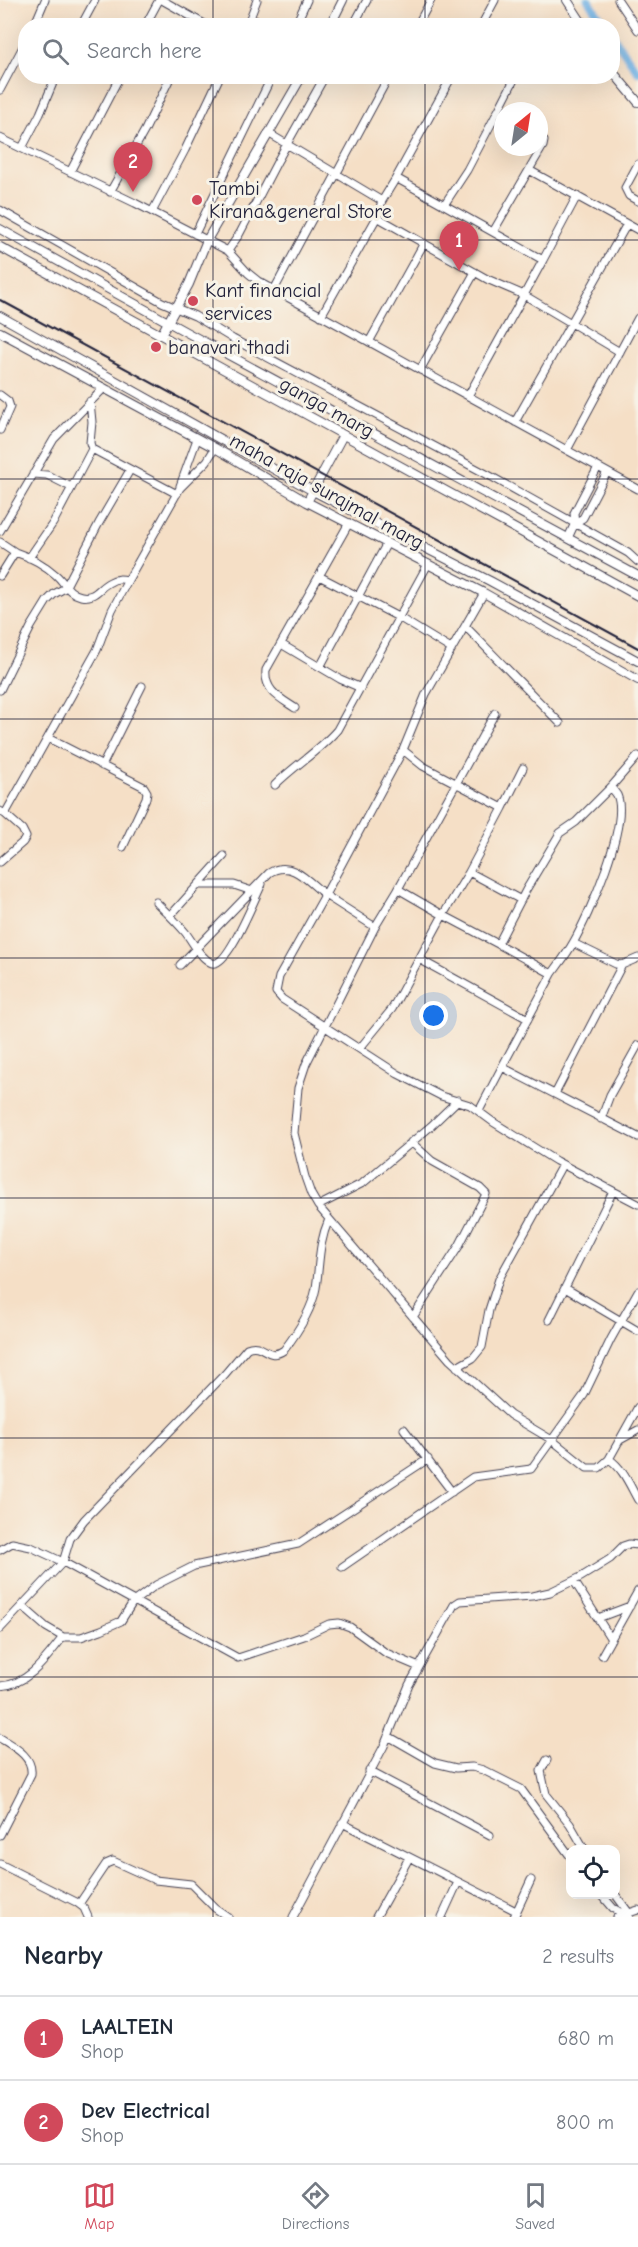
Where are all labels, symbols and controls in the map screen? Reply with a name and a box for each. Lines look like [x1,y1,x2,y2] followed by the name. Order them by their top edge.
[18,18,620,84] search box
[39,35,72,68] icon: search
[87,38,202,64] text: Search here
[494,102,548,156] north arrow
[114,142,152,192] pin: 2
[209,177,392,223] place label: Tambi Kirana&general Store
[190,193,204,207] marker: Tambi Kirana&general Store
[440,222,478,271] pin: 1
[205,279,321,325] place label: Kant financial services
[186,294,200,308] marker: Kant financial services
[168,336,290,359] place label: banavari thadi
[149,340,163,354] marker: banavari thadi
[276,372,378,443] street label: ganga marg
[226,429,428,554] street label: maha raja surajmal marg
[419,1001,448,1030] your location
[566,1845,620,1899] map controls
[566,1845,620,1899] button: locate
[24,1941,103,1971] text: Nearby
[542,1945,614,1968] text: 2 results
[81,2014,174,2040] text: LAALTEIN
[40,2027,47,2050] text: 1
[557,2027,614,2050] text: 680 m
[81,2040,124,2063] text: Shop
[81,2098,210,2124] text: Dev Electrical
[39,2111,48,2134] text: 2
[556,2111,614,2134] text: 800 m
[81,2124,124,2147] text: Shop
[83,2179,116,2233] tab: Map
[282,2179,349,2233] tab: Directions
[515,2179,555,2233] tab: Saved

